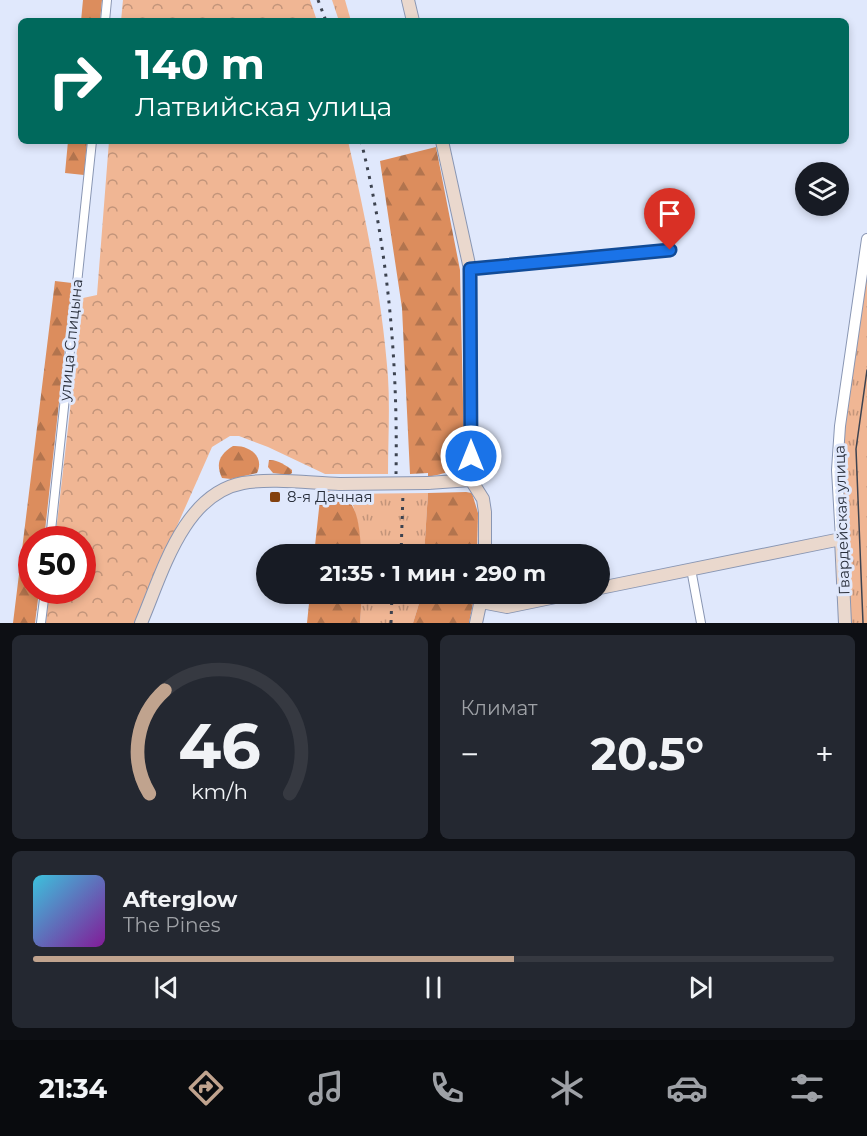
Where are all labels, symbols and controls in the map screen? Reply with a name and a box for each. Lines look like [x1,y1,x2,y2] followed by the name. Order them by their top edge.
[135,38,265,90] text: 140 m
[36,42,114,120] icon: right
[135,90,392,123] text: Латвийская улица
[795,162,849,216] map controls
[795,162,849,216] button: layers
[644,188,695,250] pin
[653,197,686,230] icon: arrive
[55,278,86,403] street label: улица Спицына
[439,424,503,488] position arrow
[829,445,854,595] street label: Гвардейская улица
[287,487,373,506] place label: 8-я Дачная
[268,490,282,504] marker: 8-я Дачная
[18,526,96,604] speed limit sign: 50
[320,560,546,587] text: 21:35 · 1 мин · 290 m
[461,696,538,720] text: Климат
[178,708,261,784] text: 46
[590,726,704,781] text: 20.5°
[461,734,479,774] text: −
[815,734,834,774] text: +
[191,778,248,804] text: km/h
[123,886,237,913] text: Afterglow
[123,913,220,937] text: The Pines
[150,971,183,1004] icon: previous
[417,971,450,1004] icon: pause
[684,971,717,1004] icon: next
[185,1067,227,1109] icon: directions
[305,1067,347,1109] icon: music
[426,1067,468,1109] icon: phone
[546,1067,588,1109] icon: climate
[666,1067,708,1109] icon: car
[786,1067,828,1109] icon: filters
[39,1072,107,1105] text: 21:34

